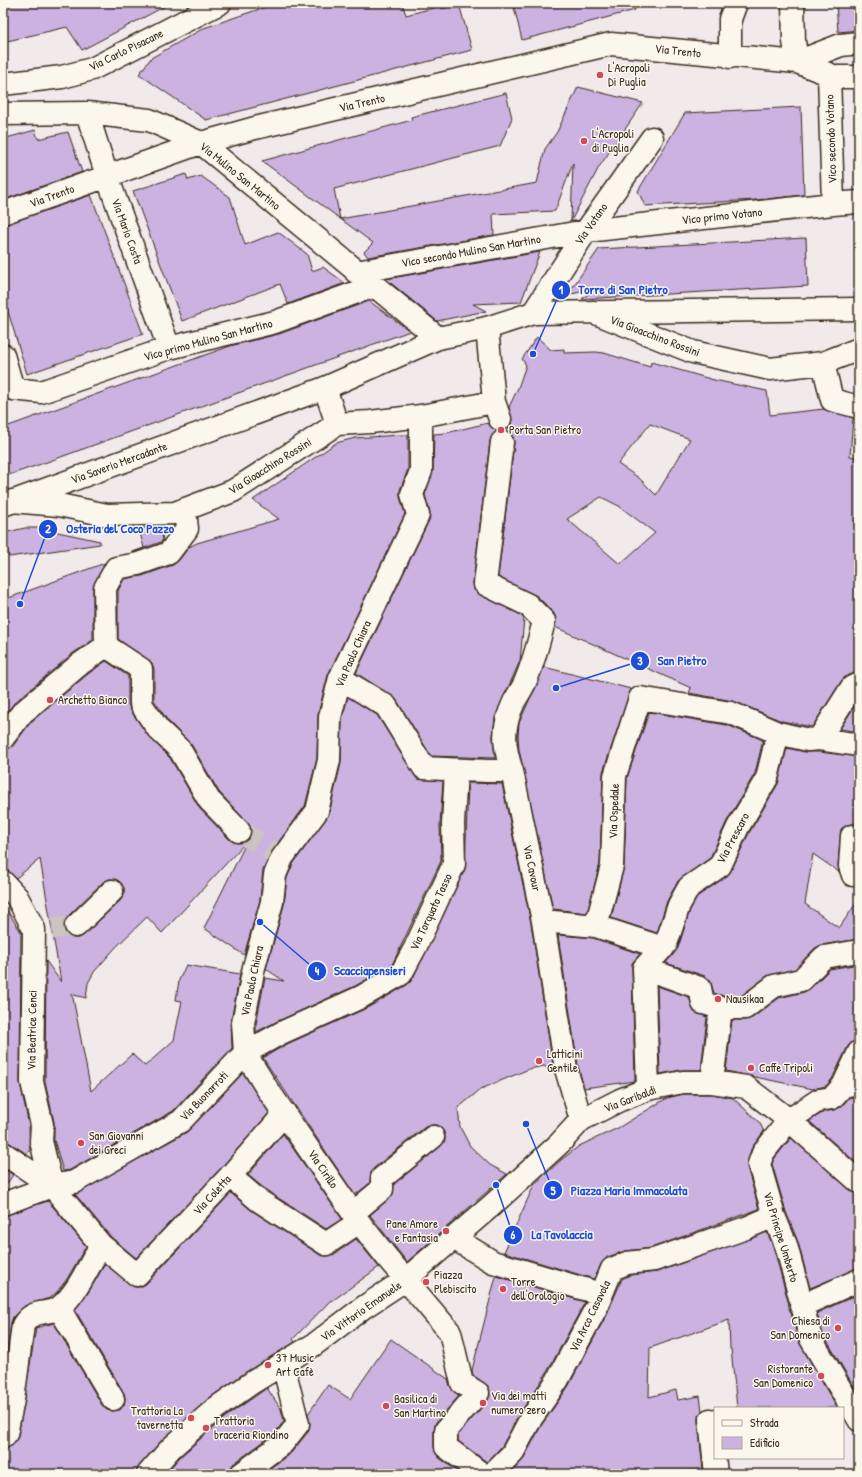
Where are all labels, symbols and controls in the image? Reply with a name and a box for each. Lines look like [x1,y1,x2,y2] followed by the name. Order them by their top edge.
[86,24,166,75] street label: Via Carlo Pisacane
[654,40,702,61] street label: Via Trento
[608,59,650,90] place label: L'Acropoli Di Puglia
[595,70,605,80] marker: L'Acropoli Di Puglia
[337,89,387,116] street label: Via Trento
[820,94,841,184] street label: Vico secondo Votano
[592,125,634,156] place label: L'Acropoli di Puglia
[579,136,589,146] marker: L'Acropoli di Puglia
[196,138,285,214] street label: Via Mulino San Martino
[27,180,77,211] street label: Via Trento
[108,196,147,266] street label: Via Mario Costa
[570,199,611,248] street label: Via Votano
[681,203,763,228] street label: Vico primo Votano
[400,230,542,271] street label: Vico secondo Mulino San Martino
[551,277,676,302] callout: Torre di San Pietro
[577,280,668,298] text: Torre di San Pietro
[559,281,564,298] text: 1
[608,311,703,361] street label: Via Gioacchino Rossini
[142,314,274,365] street label: Vico primo Mulino San Martino
[509,421,581,438] place label: Porta San Pietro
[496,425,506,435] marker: Porta San Pietro
[225,433,315,498] street label: Via Gioacchino Rossini
[68,437,169,488] street label: Via Saverio Mercadante
[38,516,182,541] callout: Osteria del Coco Pazzo
[66,519,175,537] text: Osteria del Coco Pazzo
[45,520,51,537] text: 2
[330,617,375,690] street label: Via Paolo Chiara
[630,648,715,673] callout: San Pietro
[658,651,707,669] text: San Pietro
[637,652,643,669] text: 3
[58,691,127,708] place label: Archetto Bianco
[45,695,55,705] marker: Archetto Bianco
[604,783,623,839] street label: Via Ospedale
[712,809,753,866] street label: Via Prescaro
[519,843,546,893] street label: Via Cavour
[405,870,456,953] street label: Via Torquato Tasso
[236,944,267,1018] street label: Via Paolo Chiara
[307,958,414,983] callout: Scacciapensieri
[334,961,406,980] text: Scacciapensieri
[315,962,320,979] text: 4
[22,990,41,1070] street label: Via Beatrice Cenci
[726,990,764,1007] place label: Nausikaa
[713,994,723,1004] marker: Nausikaa
[547,1045,583,1076] place label: Latticini Gentile
[534,1056,544,1066] marker: Latticini Gentile
[759,1059,813,1076] place label: Caffe Tripoli
[746,1063,756,1073] marker: Caffe Tripoli
[175,1067,232,1124] street label: Via Buonarroti
[601,1081,658,1116] street label: Via Garibaldi
[89,1127,144,1158] place label: San Giovanni dei Greci
[76,1138,86,1148] marker: San Giovanni dei Greci
[304,1146,343,1192] street label: Via Cirillo
[189,1171,235,1218] street label: Via Coletta
[543,1178,695,1203] callout: Piazza Maria Immacolata
[571,1181,688,1199] text: Piazza Maria Immacolata
[550,1182,556,1199] text: 5
[760,1190,803,1284] street label: Via Principe Umberto
[386,1215,438,1246] place label: Pane Amore e Fantasia
[503,1222,601,1247] callout: La Tavolaccia
[531,1225,593,1243] text: La Tavolaccia
[441,1226,451,1236] marker: Pane Amore e Fantasia
[511,1226,516,1243] text: 6
[434,1266,476,1297] place label: Piazza Plebiscito
[511,1273,565,1304] place label: Torre dell'Orologio
[317,1276,405,1345] street label: Via Vittorio Emanuele
[421,1277,431,1287] marker: Piazza Plebiscito
[565,1277,614,1354] street label: Via Arco Casavola
[498,1284,508,1294] marker: Torre dell'Orologio
[771,1312,830,1343] place label: Chiesa di San Domenico
[833,1323,843,1333] marker: Chiesa di San Domenico
[276,1349,314,1380] place label: 37 Music Art Cafè
[263,1360,273,1370] marker: 37 Music Art Cafè
[754,1360,813,1391] place label: Ristorante San Domenico
[816,1371,826,1381] marker: Ristorante San Domenico
[491,1387,547,1418] place label: Via dei matti numero zero
[394,1390,446,1421] place label: Basilica di San Martino
[478,1398,488,1408] marker: Via dei matti numero zero
[381,1401,391,1411] marker: Basilica di San Martino
[131,1402,183,1433] place label: Trattoria La tavernetta
[714,1407,844,1459] legend
[214,1412,289,1443] place label: Trattoria braceria Riondino
[186,1413,196,1423] marker: Trattoria La tavernetta
[750,1414,779,1431] text: Strada
[201,1423,211,1433] marker: Trattoria braceria Riondino
[750,1434,780,1451] text: Edificio

